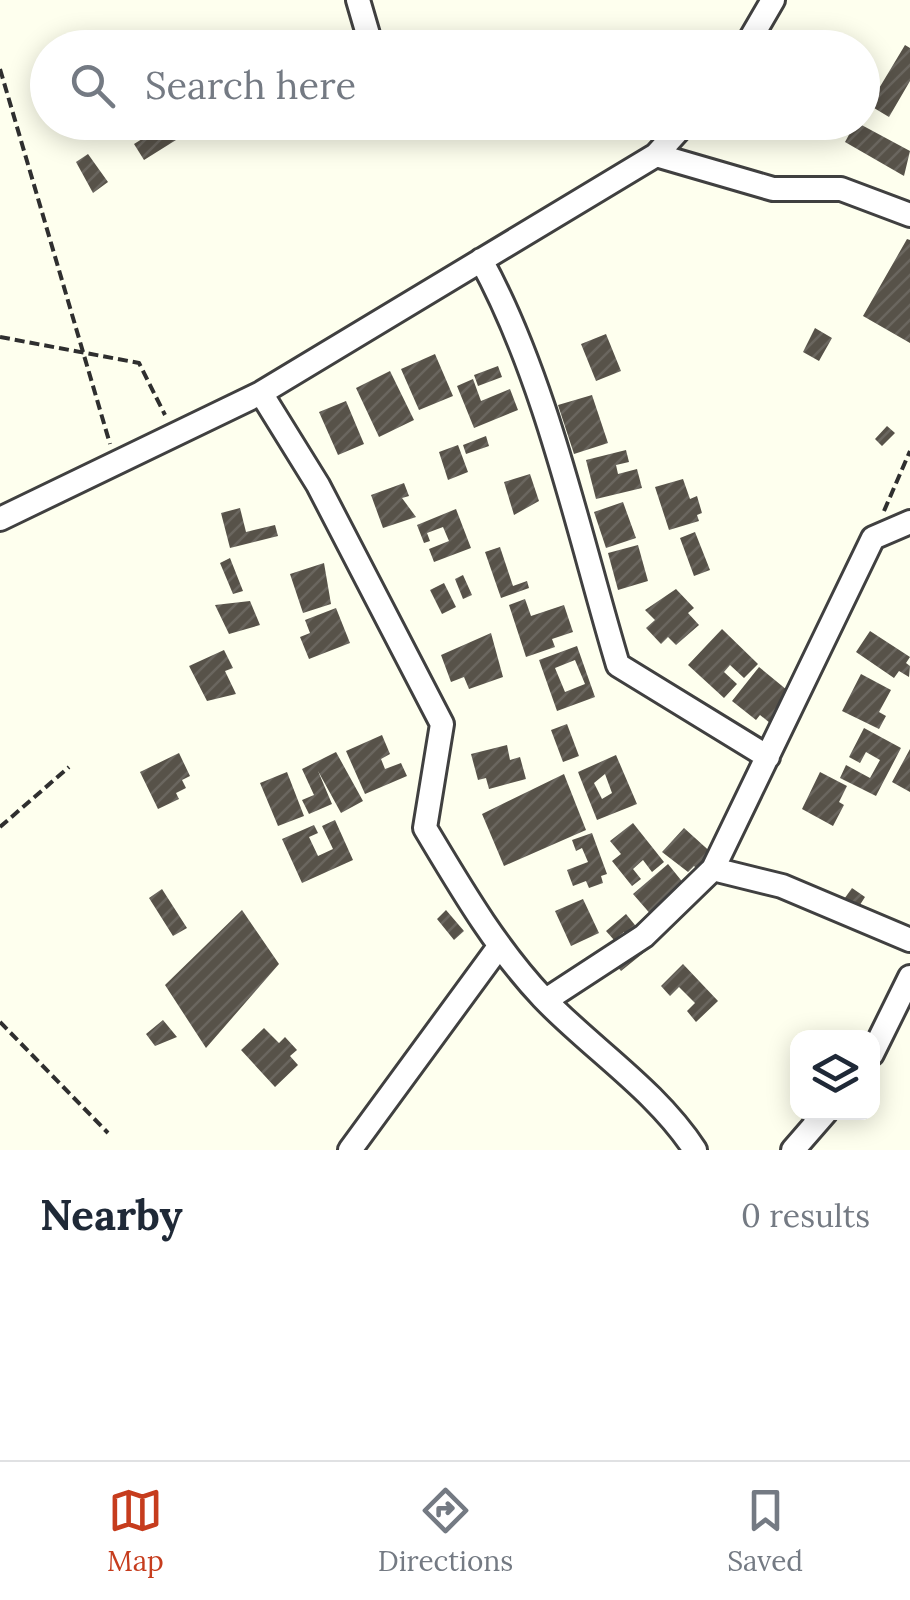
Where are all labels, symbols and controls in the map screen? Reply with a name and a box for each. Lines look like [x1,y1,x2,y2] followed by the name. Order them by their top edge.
[30,30,880,140] search box
[65,58,120,113] icon: search
[145,61,356,109] text: Search here
[790,1030,880,1120] map controls
[790,1030,880,1120] button: layers
[40,1188,183,1242] text: Nearby
[741,1195,870,1236] text: 0 results
[107,1483,164,1579] tab: Map
[378,1483,513,1579] tab: Directions
[727,1483,803,1579] tab: Saved

